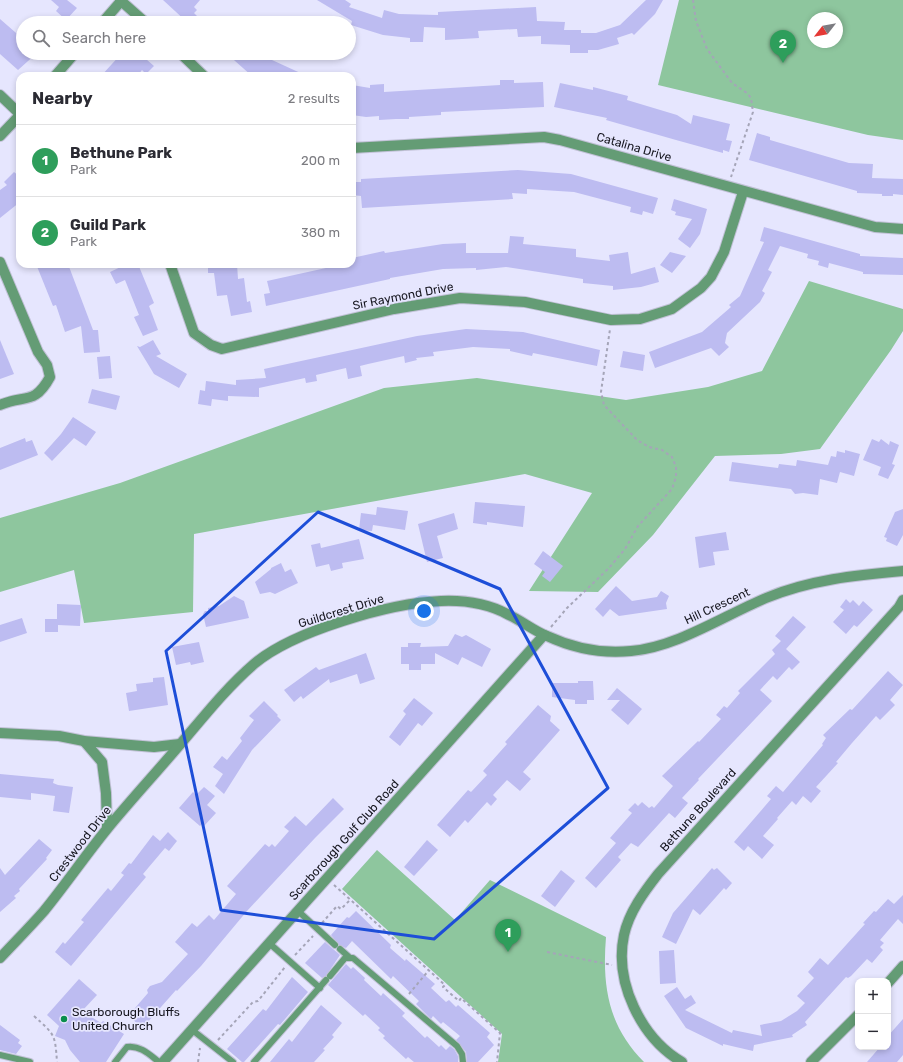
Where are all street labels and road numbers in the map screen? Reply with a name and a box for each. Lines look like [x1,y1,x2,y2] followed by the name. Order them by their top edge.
[595,130,673,164] street label: Catalina Drive
[351,279,455,313] street label: Sir Raymond Drive
[682,585,752,627] street label: Hill Crescent
[297,591,386,631] street label: Guildcrest Drive
[657,766,739,854] street label: Bethune Boulevard
[286,777,402,903] street label: Scarborough Golf Club Road
[46,803,114,885] street label: Crestwood Drive

